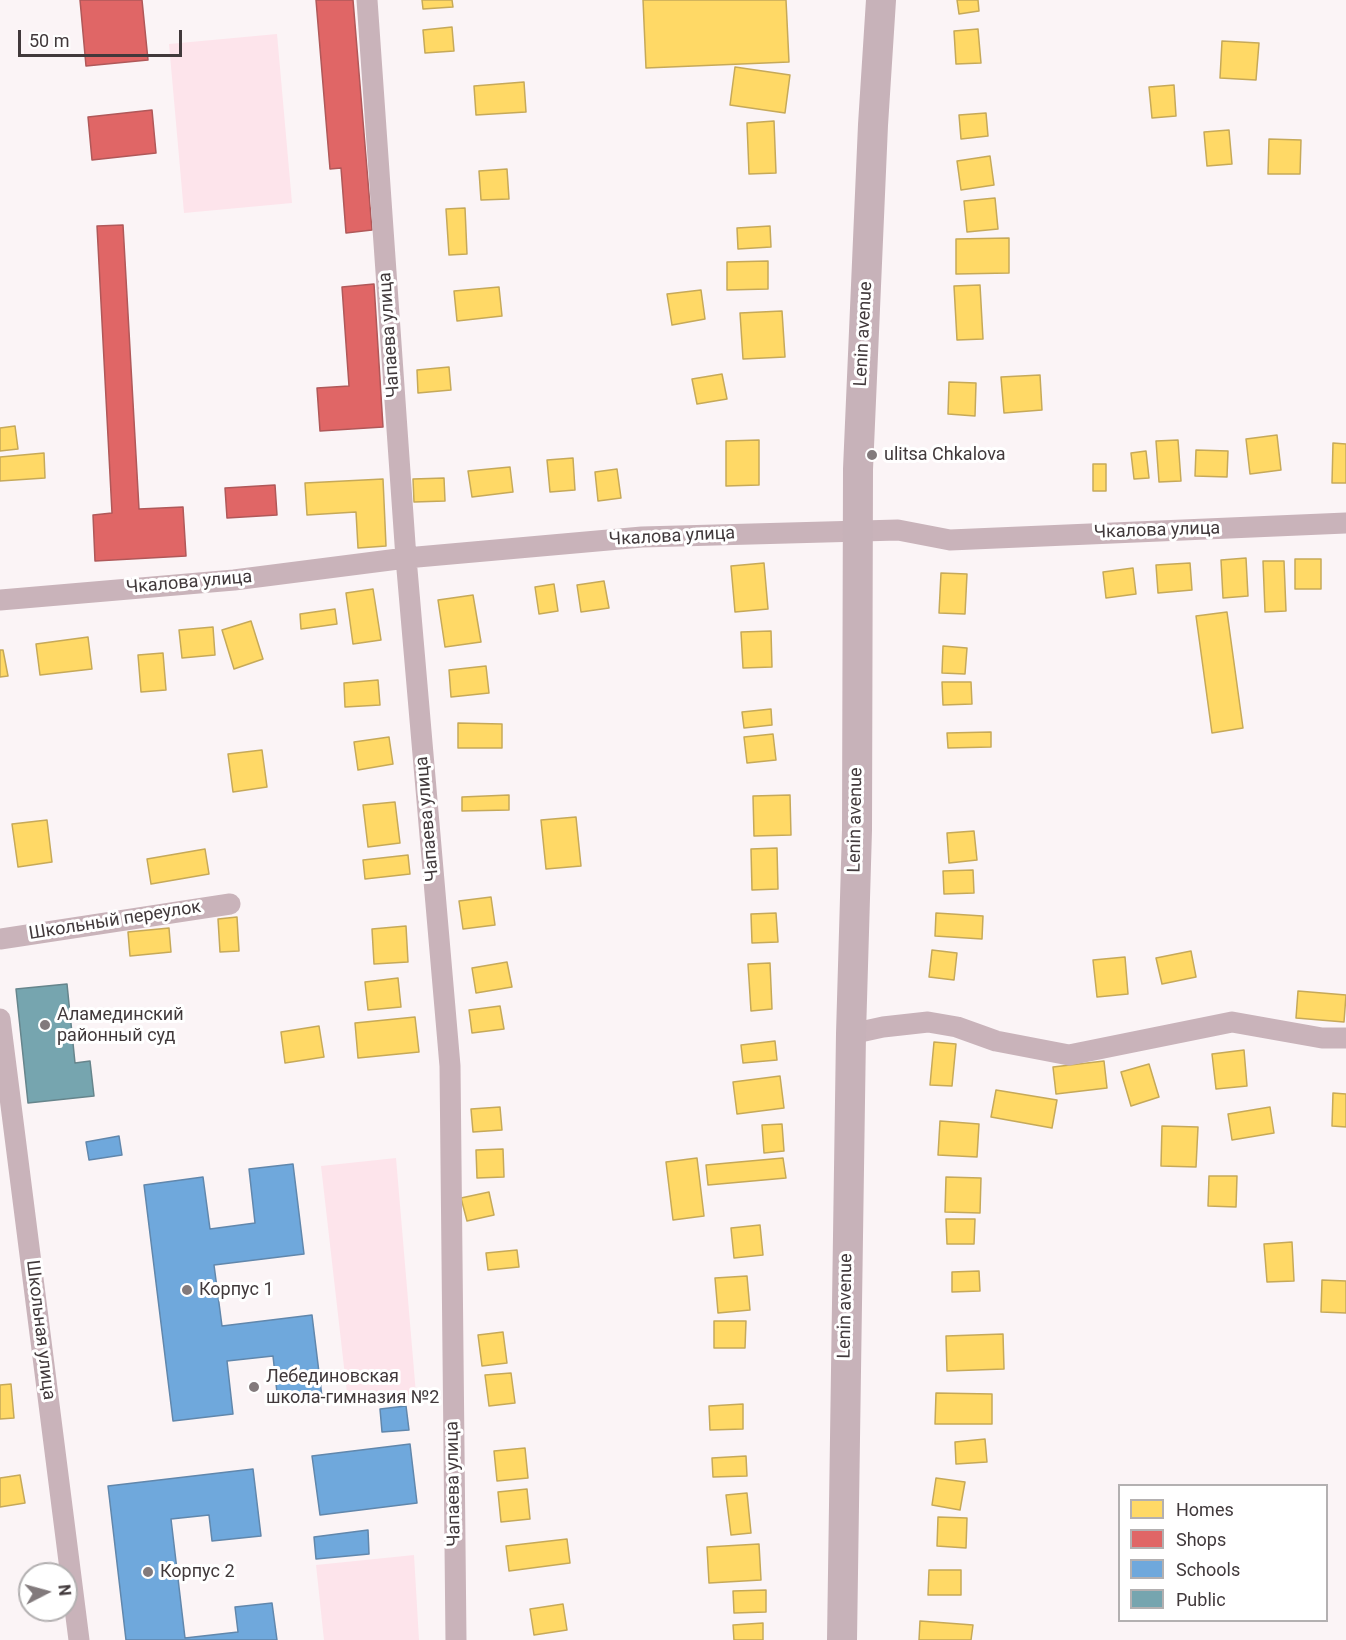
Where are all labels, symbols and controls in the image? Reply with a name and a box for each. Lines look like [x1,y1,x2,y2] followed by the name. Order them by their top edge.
[21,18,184,56] scale bar
[29,30,69,51] text: 50 m
[375,272,405,398] street label: Чапаева улица
[850,281,878,387] street label: Lenin avenue
[884,444,1006,466] place label: ulitsa Chkalova
[865,448,879,462] marker: ulitsa Chkalova
[1093,518,1221,544] street label: Чкалова улица
[608,523,736,551] street label: Чкалова улица
[125,567,253,599] street label: Чкалова улица
[412,755,444,883] street label: Чапаева улица
[844,767,868,873] street label: Lenin avenue
[27,897,203,945] street label: Школьный переулок
[57,1004,184,1046] place label: Аламединский районный суд
[38,1018,52,1032] marker: Аламединский районный суд
[834,1253,858,1359] street label: Lenin avenue
[21,1259,59,1401] street label: Школьная улица
[199,1279,273,1301] place label: Корпус 1
[180,1283,194,1297] marker: Корпус 1
[266,1366,439,1408] place label: Лебединовская школа-гимназия №2
[247,1380,261,1394] marker: Лебединовская школа-гимназия №2
[442,1421,466,1547] street label: Чапаева улица
[1118,1484,1328,1622] legend
[1176,1499,1234,1520] text: Homes
[1176,1529,1226,1550] text: Shops
[1176,1559,1240,1580] text: Schools
[160,1561,234,1583] place label: Корпус 2
[18,1562,78,1622] north arrow
[141,1565,155,1579] marker: Корпус 2
[54,1584,74,1597] text: N
[1176,1589,1226,1610] text: Public

